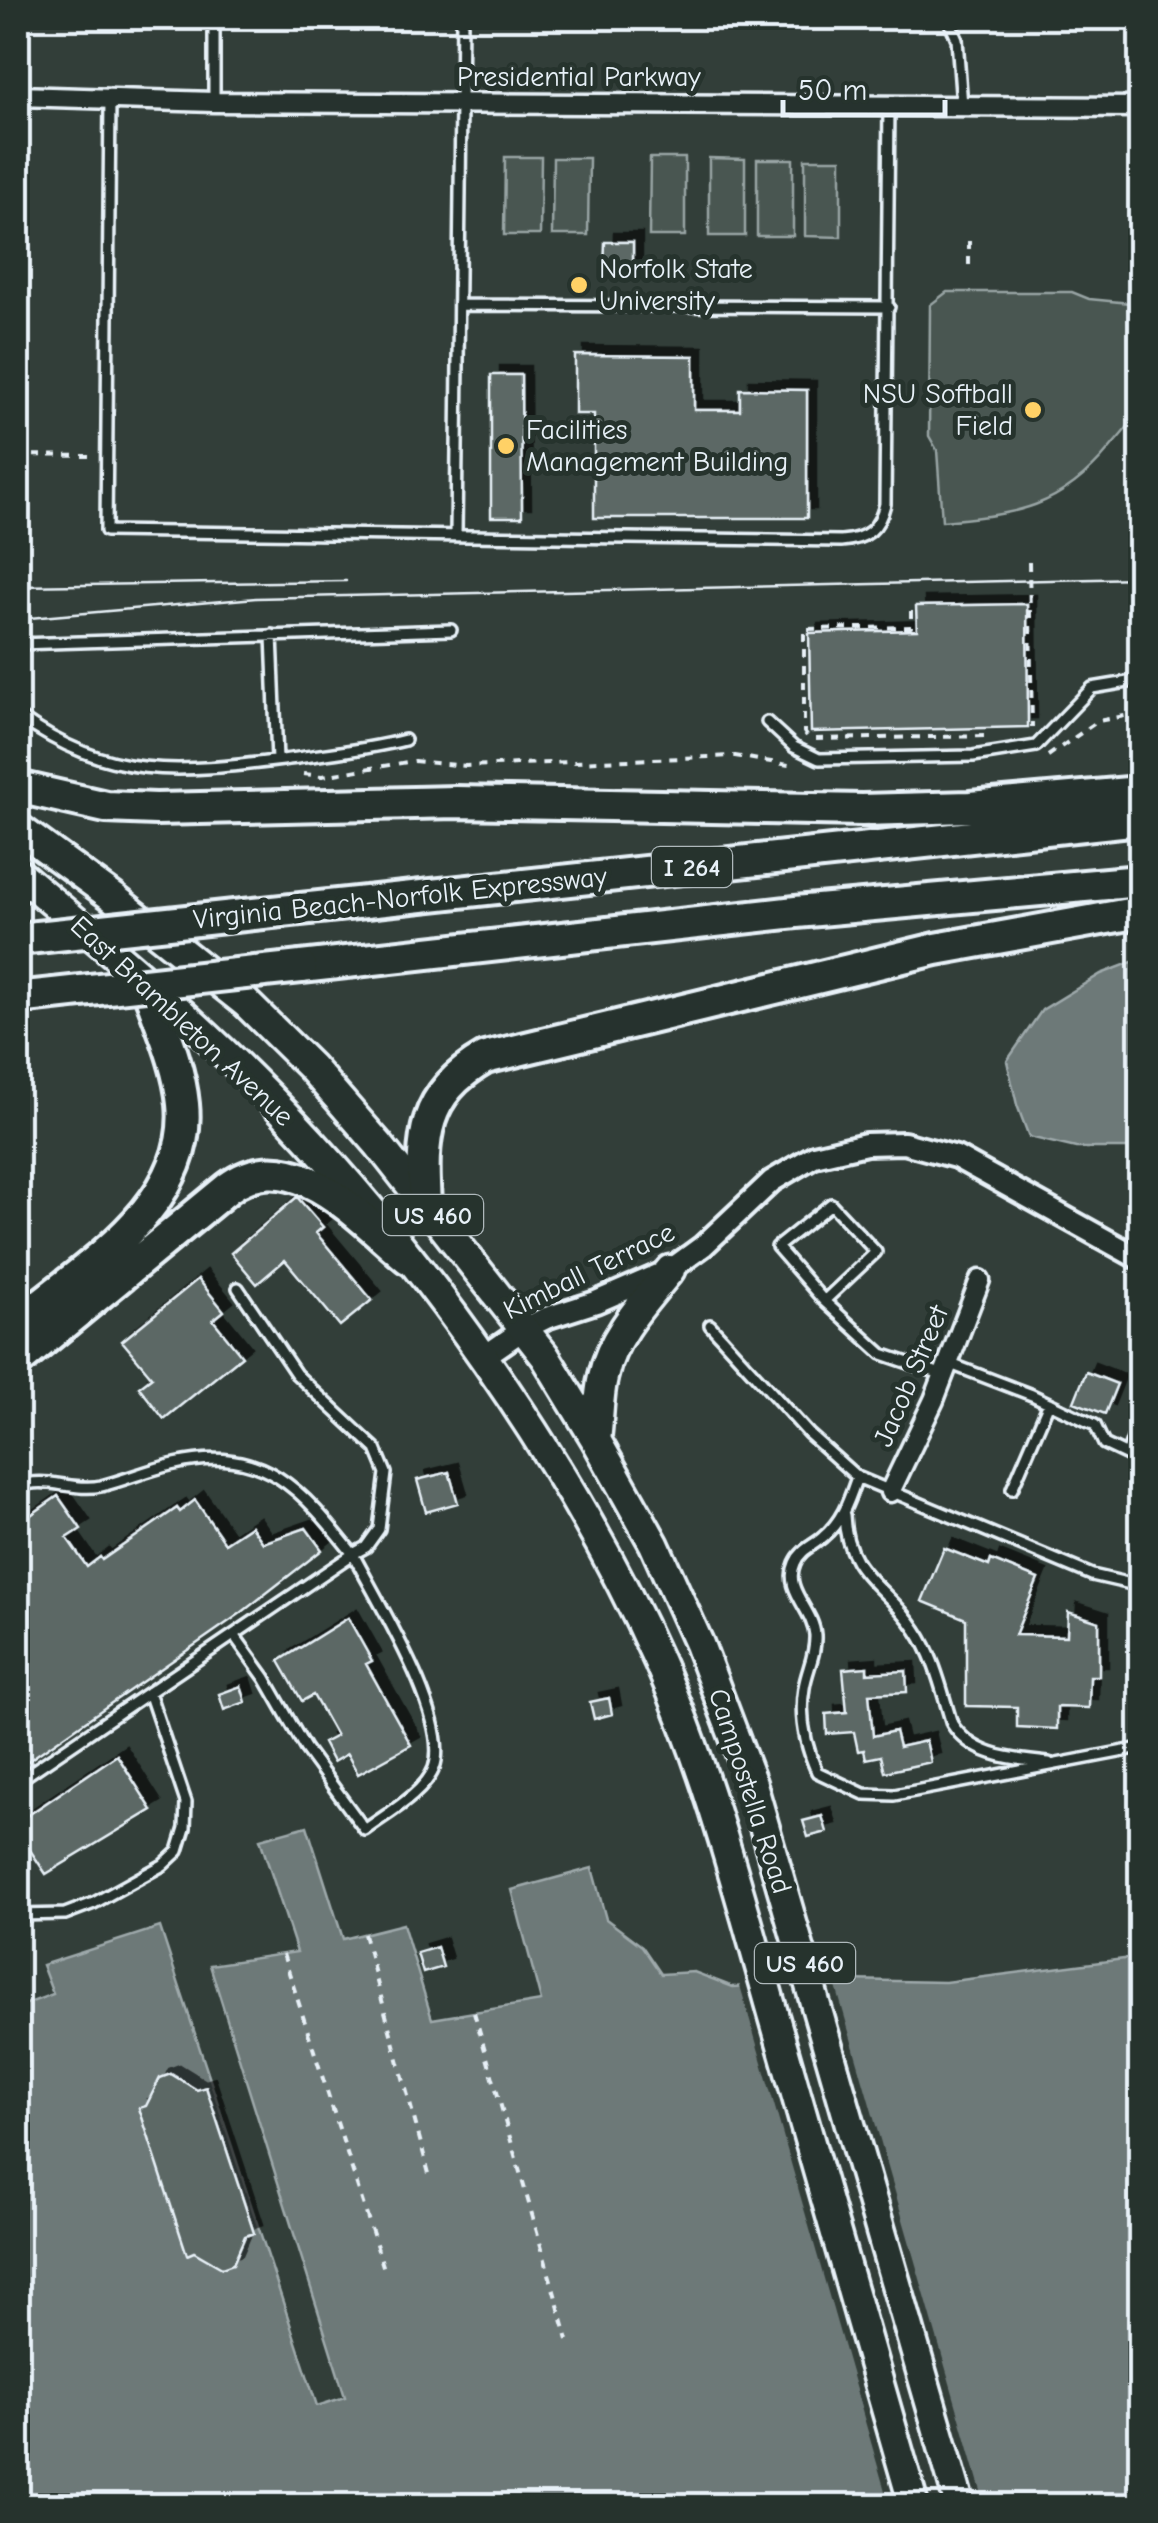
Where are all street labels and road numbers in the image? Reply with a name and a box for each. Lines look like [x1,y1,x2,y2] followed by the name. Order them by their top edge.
[457,61,701,93] street label: Presidential Parkway
[652,847,732,887] road number: I 264
[192,860,609,936] street label: Virginia Beach-Norfolk Expressway
[64,909,300,1133] street label: East Brambleton Avenue
[383,1195,483,1235] road number: US 460
[498,1216,680,1326] street label: Kimball Terrace
[867,1300,955,1451] street label: Jacob Street
[702,1684,798,1898] street label: Campostella Road
[755,1943,855,1983] road number: US 460

